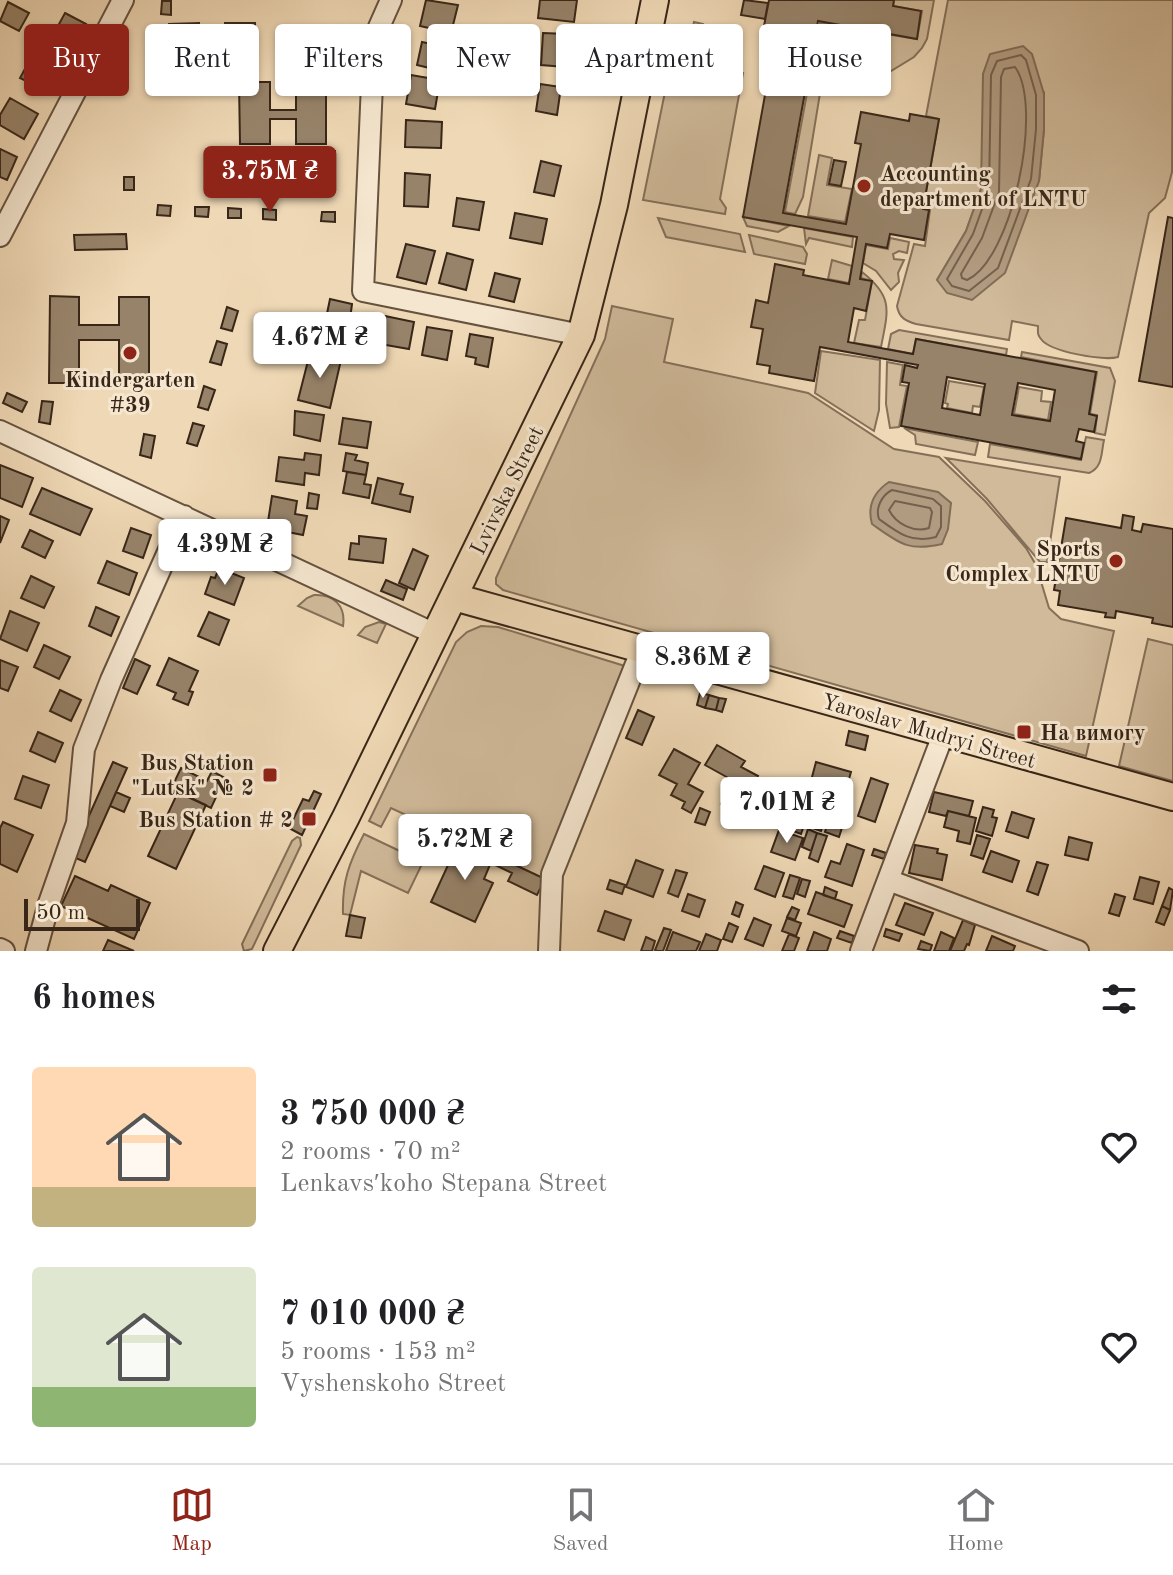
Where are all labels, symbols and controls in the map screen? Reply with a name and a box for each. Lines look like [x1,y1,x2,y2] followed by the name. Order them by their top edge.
[24,24,129,96] chip: Buy
[145,24,259,96] chip: Rent
[275,24,411,96] chip: Filters
[427,24,540,96] chip: New
[556,24,743,96] chip: Apartment
[759,24,891,96] chip: House
[196,146,344,214] pin: 3.75M ₴
[221,159,319,185] text: 3.75M ₴
[880,164,1087,211] place label: Accounting department of LNTU
[855,177,873,195] marker: Accounting department of LNTU
[246,312,394,380] pin: 4.67M ₴
[271,325,369,351] text: 4.67M ₴
[121,344,139,362] marker: Kindergarten #39
[65,370,196,417] place label: Kindergarten #39
[467,423,548,559] street label: Lvivska Street
[151,519,299,587] pin: 4.39M ₴
[176,532,274,558] text: 4.39M ₴
[945,539,1100,586] place label: Sports Complex LNTU
[1107,552,1125,570] marker: Sports Complex LNTU
[629,632,777,700] pin: 8.36M ₴
[654,645,752,671] text: 8.36M ₴
[819,691,1038,773] street label: Yaroslav Mudryi Street
[1015,723,1033,741] marker: На вимогу
[1040,723,1146,745] place label: На вимогу
[131,753,254,800] place label: Bus Station "Lutsk" № 2
[261,766,279,784] marker: Bus Station "Lutsk" № 2
[713,777,861,845] pin: 7.01M ₴
[738,790,836,816] text: 7.01M ₴
[138,810,293,832] place label: Bus Station # 2
[300,810,318,828] marker: Bus Station # 2
[391,814,539,882] pin: 5.72M ₴
[416,827,514,853] text: 5.72M ₴
[24,895,140,931] scale bar
[36,902,85,924] text: 50 m
[1097,977,1141,1021] icon: filters
[32,982,155,1016] text: 6 homes
[280,1098,465,1132] text: 3 750 000 ₴
[96,1099,192,1195] icon: home
[1097,1125,1141,1169] icon: heart
[280,1139,461,1165] text: 2 rooms · 70 m²
[280,1171,607,1197] text: Lenkavsʹkoho Stepana Street
[280,1298,465,1332] text: 7 010 000 ₴
[96,1299,192,1395] icon: home
[1097,1325,1141,1369] icon: heart
[280,1339,476,1365] text: 5 rooms · 153 m²
[280,1371,506,1397] text: Vyshenskoho Street
[170,1483,214,1558] tab: Map
[553,1483,609,1558] tab: Saved
[948,1483,1003,1558] tab: Home

